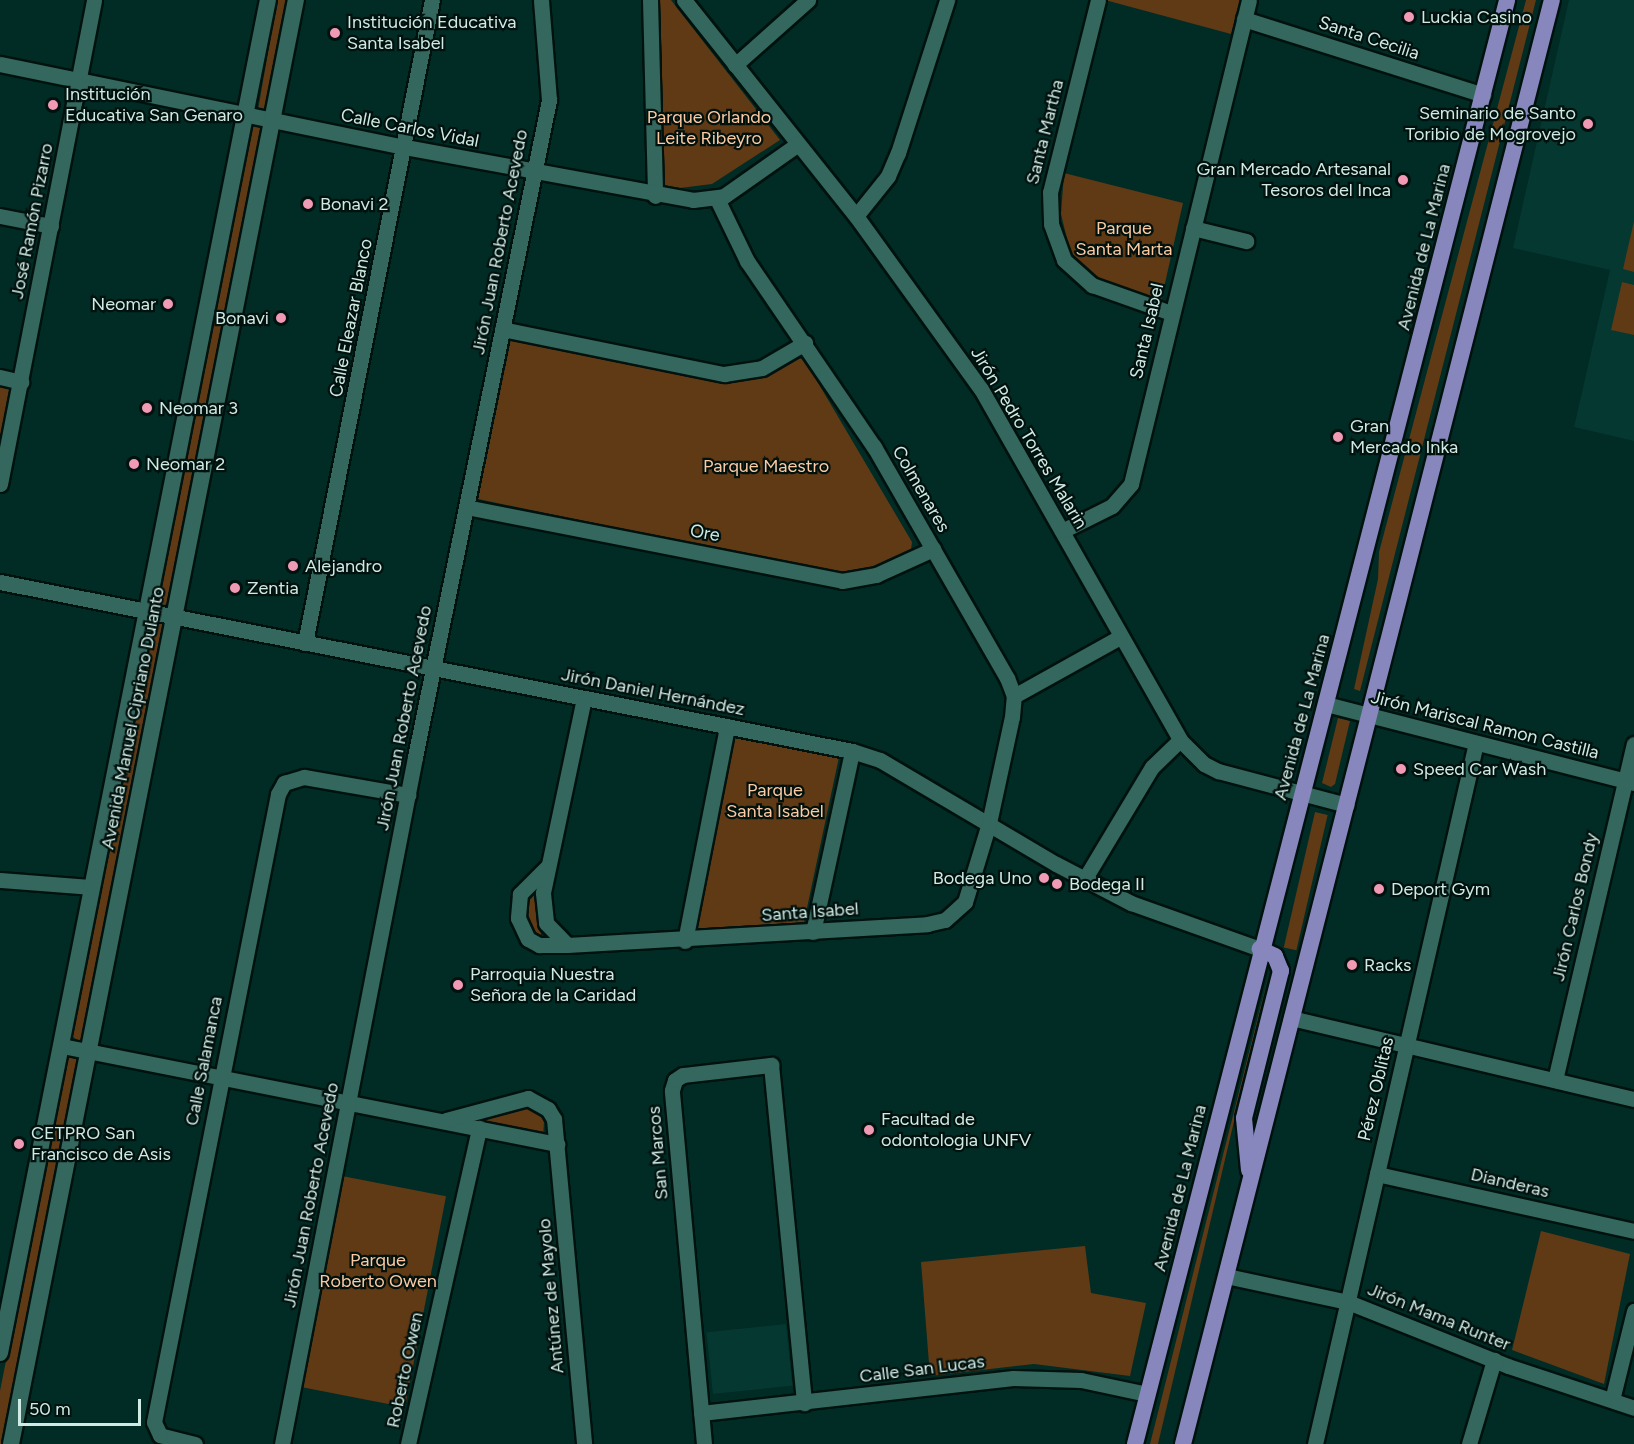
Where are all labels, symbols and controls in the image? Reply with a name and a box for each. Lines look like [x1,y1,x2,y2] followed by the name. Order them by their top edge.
[1421,6,1532,28] place label: Luckia Casino
[1402,10,1416,24] marker: Luckia Casino
[347,12,516,54] place label: Institución Educativa Santa Isabel
[1316,12,1422,64] street label: Santa Cecilia
[328,26,342,40] marker: Institución Educativa Santa Isabel
[1022,77,1068,187] street label: Santa Martha
[65,84,243,127] place label: Institución Educativa San Genaro
[46,98,60,112] marker: Institución Educativa San Genaro
[1405,103,1576,146] place label: Seminario de Santo Toribio de Mogrovejo
[339,104,481,152] street label: Calle Carlos Vidal
[647,107,771,150] park label: Parque Orlando Leite Ribeyro
[1581,117,1595,131] marker: Seminario de Santo Toribio de Mogrovejo
[468,128,532,356] street label: Jirón Juan Roberto Acevedo
[6,141,58,301] street label: José Ramón Pizarro
[1196,159,1391,201] place label: Gran Mercado Artesanal Tesoros del Inca
[1393,161,1455,333] street label: Avenida de La Marina
[1396,173,1410,187] marker: Gran Mercado Artesanal Tesoros del Inca
[320,193,389,215] place label: Bonavi 2
[301,197,315,211] marker: Bonavi 2
[1075,218,1173,260] park label: Parque Santa Marta
[325,237,377,399] street label: Calle Eleazar Blanco
[1126,281,1168,381] street label: Santa Isabel
[91,293,156,315] place label: Neomar
[161,297,175,311] marker: Neomar
[215,307,269,329] place label: Bonavi
[274,311,288,325] marker: Bonavi
[966,343,1092,533] street label: Jirón Pedro Torres Malarin
[159,397,238,419] place label: Neomar 3
[140,401,154,415] marker: Neomar 3
[1350,416,1458,458] place label: Gran Mercado Inka
[1331,430,1345,444] marker: Gran Mercado Inka
[888,442,954,536] street label: Colmenares
[146,453,225,475] place label: Neomar 2
[703,455,829,477] park label: Parque Maestro
[127,457,141,471] marker: Neomar 2
[688,520,722,546] street label: Ore
[305,555,382,577] place label: Alejandro
[286,559,300,573] marker: Alejandro
[247,577,299,599] place label: Zentia
[228,581,242,595] marker: Zentia
[97,585,169,851] street label: Avenida Manuel Cipriano Dulanto
[372,604,436,832] street label: Jirón Juan Roberto Acevedo
[1269,632,1335,802] street label: Avenida de La Marina
[559,664,747,720] street label: Jirón Daniel Hernández
[1369,686,1601,764] street label: Jirón Mariscal Ramon Castilla
[1413,758,1546,780] place label: Speed Car Wash
[1394,762,1408,776] marker: Speed Car Wash
[726,780,824,822] park label: Parque Santa Isabel
[1547,831,1603,983] street label: Jirón Carlos Bondy
[933,867,1032,889] place label: Bodega Uno
[1037,871,1051,885] marker: Bodega Uno
[1069,873,1145,895] place label: Bodega II
[1050,877,1064,891] marker: Bodega II
[1391,878,1490,900] place label: Deport Gym
[1372,882,1386,896] marker: Deport Gym
[761,898,859,926] street label: Santa Isabel
[1364,954,1411,976] place label: Racks
[1345,958,1359,972] marker: Racks
[470,964,636,1006] place label: Parroquia Nuestra Señora de la Caridad
[451,978,465,992] marker: Parroquia Nuestra Señora de la Caridad
[181,995,227,1127] street label: Calle Salamanca
[1354,1035,1398,1143] street label: Pérez Oblitas
[279,1081,343,1309] street label: Jirón Juan Roberto Acevedo
[1149,1102,1211,1274] street label: Avenida de La Marina
[643,1105,673,1201] street label: San Marcos
[881,1109,1031,1152] place label: Facultad de odontologia UNFV
[31,1123,171,1166] place label: CETPRO San Francisco de Asis
[862,1123,876,1137] marker: Facultad de odontologia UNFV
[12,1137,26,1151] marker: CETPRO San Francisco de Asis
[1469,1163,1551,1203] street label: Dianderas
[533,1218,569,1374] street label: Antúnez de Mayolo
[319,1250,437,1292] park label: Parque Roberto Owen
[1365,1279,1513,1355] street label: Jirón Mama Runter
[382,1310,428,1430] street label: Roberto Owen
[858,1351,986,1387] street label: Calle San Lucas
[21,1387,144,1425] scale bar
[29,1398,71,1420] text: 50 m

